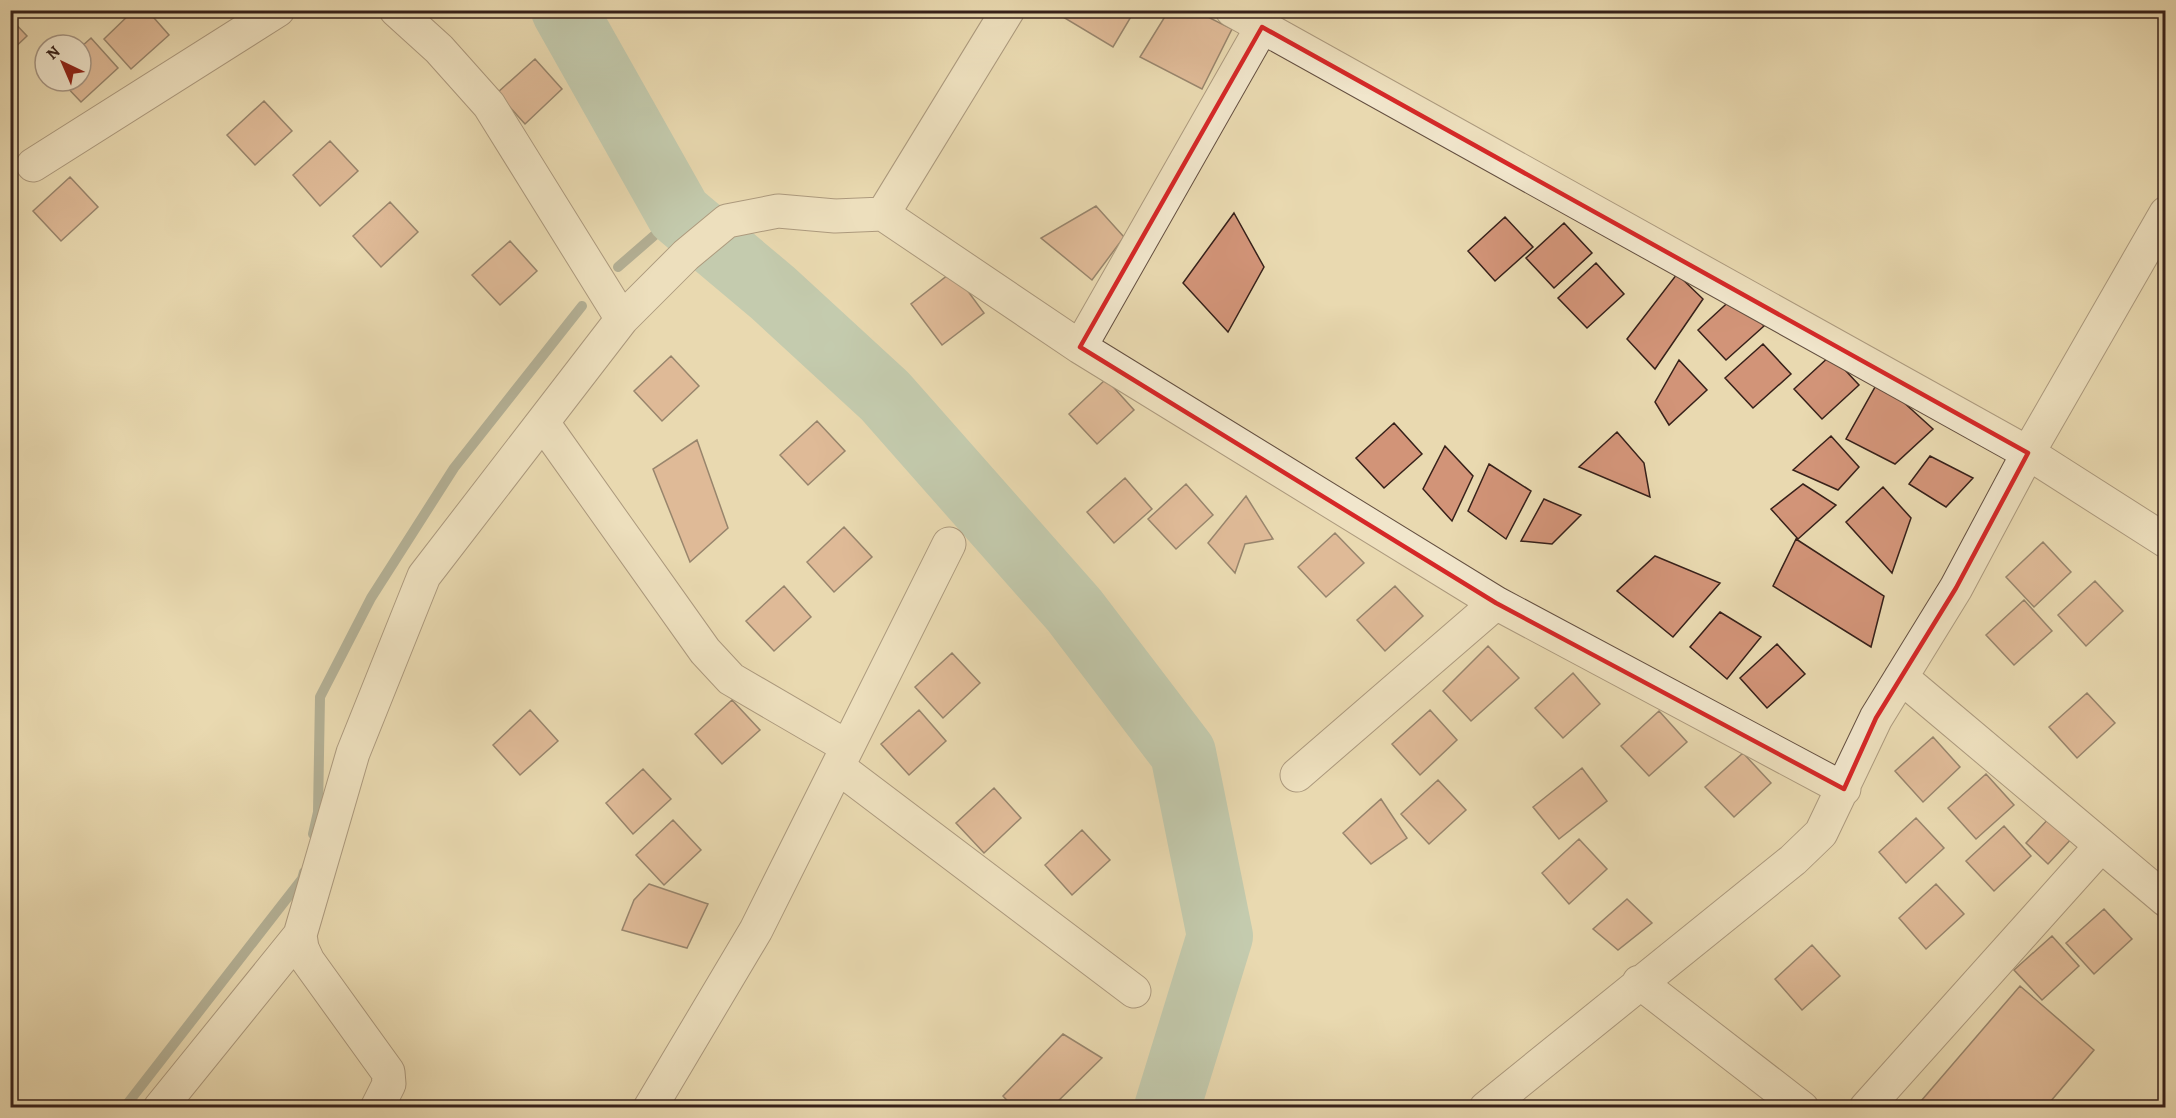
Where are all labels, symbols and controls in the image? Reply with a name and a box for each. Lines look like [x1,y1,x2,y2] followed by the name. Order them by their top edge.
[33,33,93,93] north arrow
[41,41,65,65] text: N

